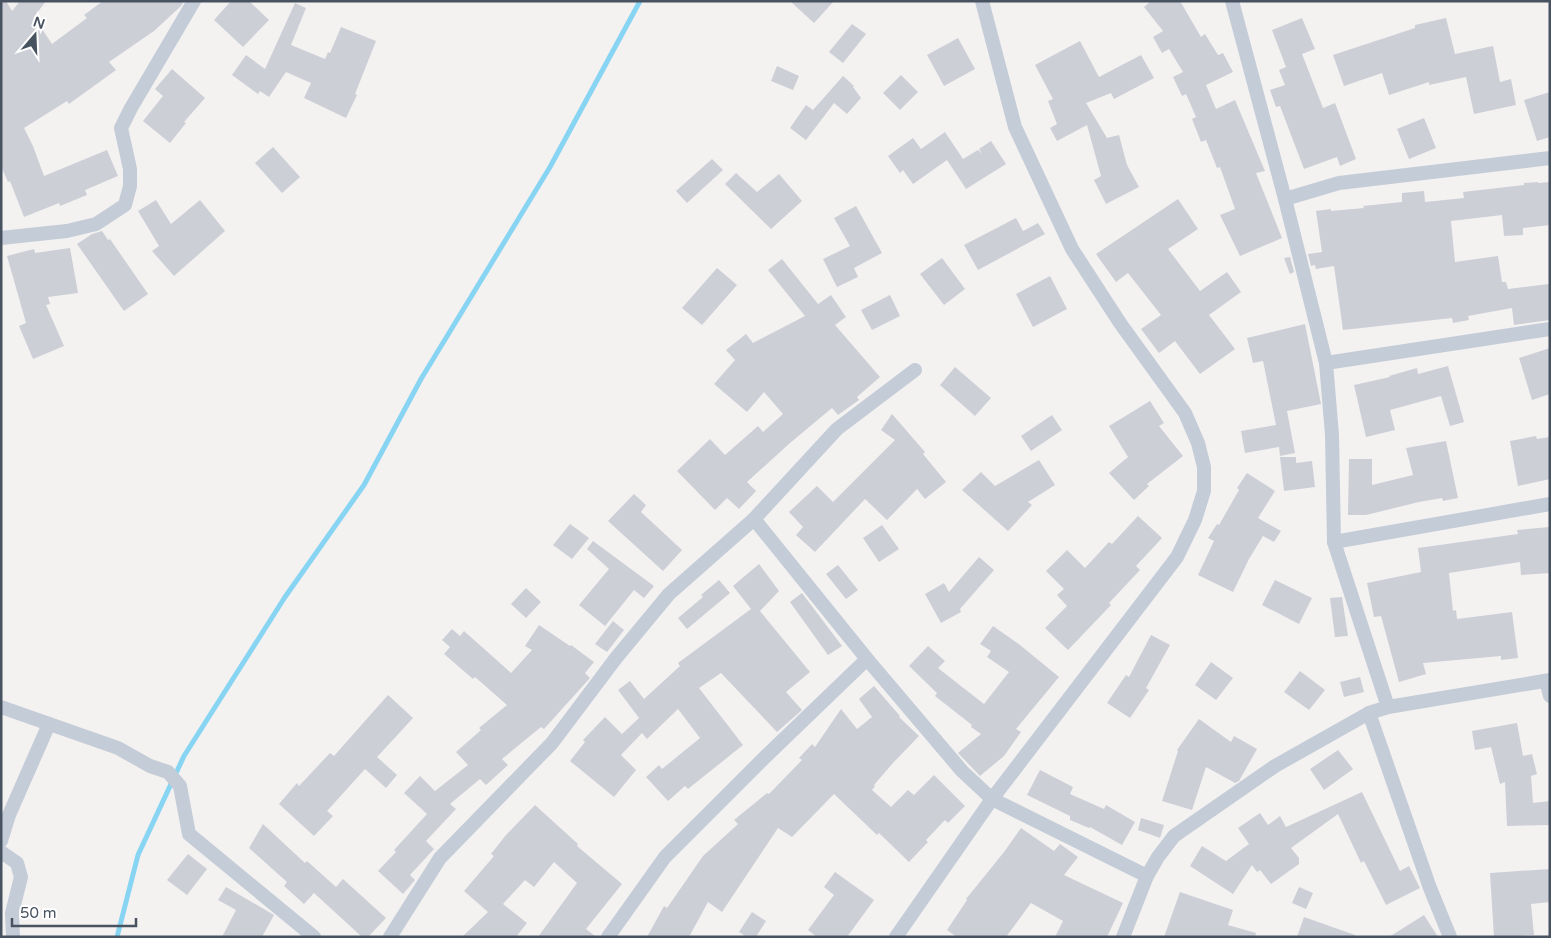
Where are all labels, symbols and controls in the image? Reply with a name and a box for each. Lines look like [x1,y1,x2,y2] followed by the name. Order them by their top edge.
[10,10,60,60] north arrow
[31,13,47,33] text: N
[12,896,136,928] scale bar
[20,904,57,922] text: 50 m

